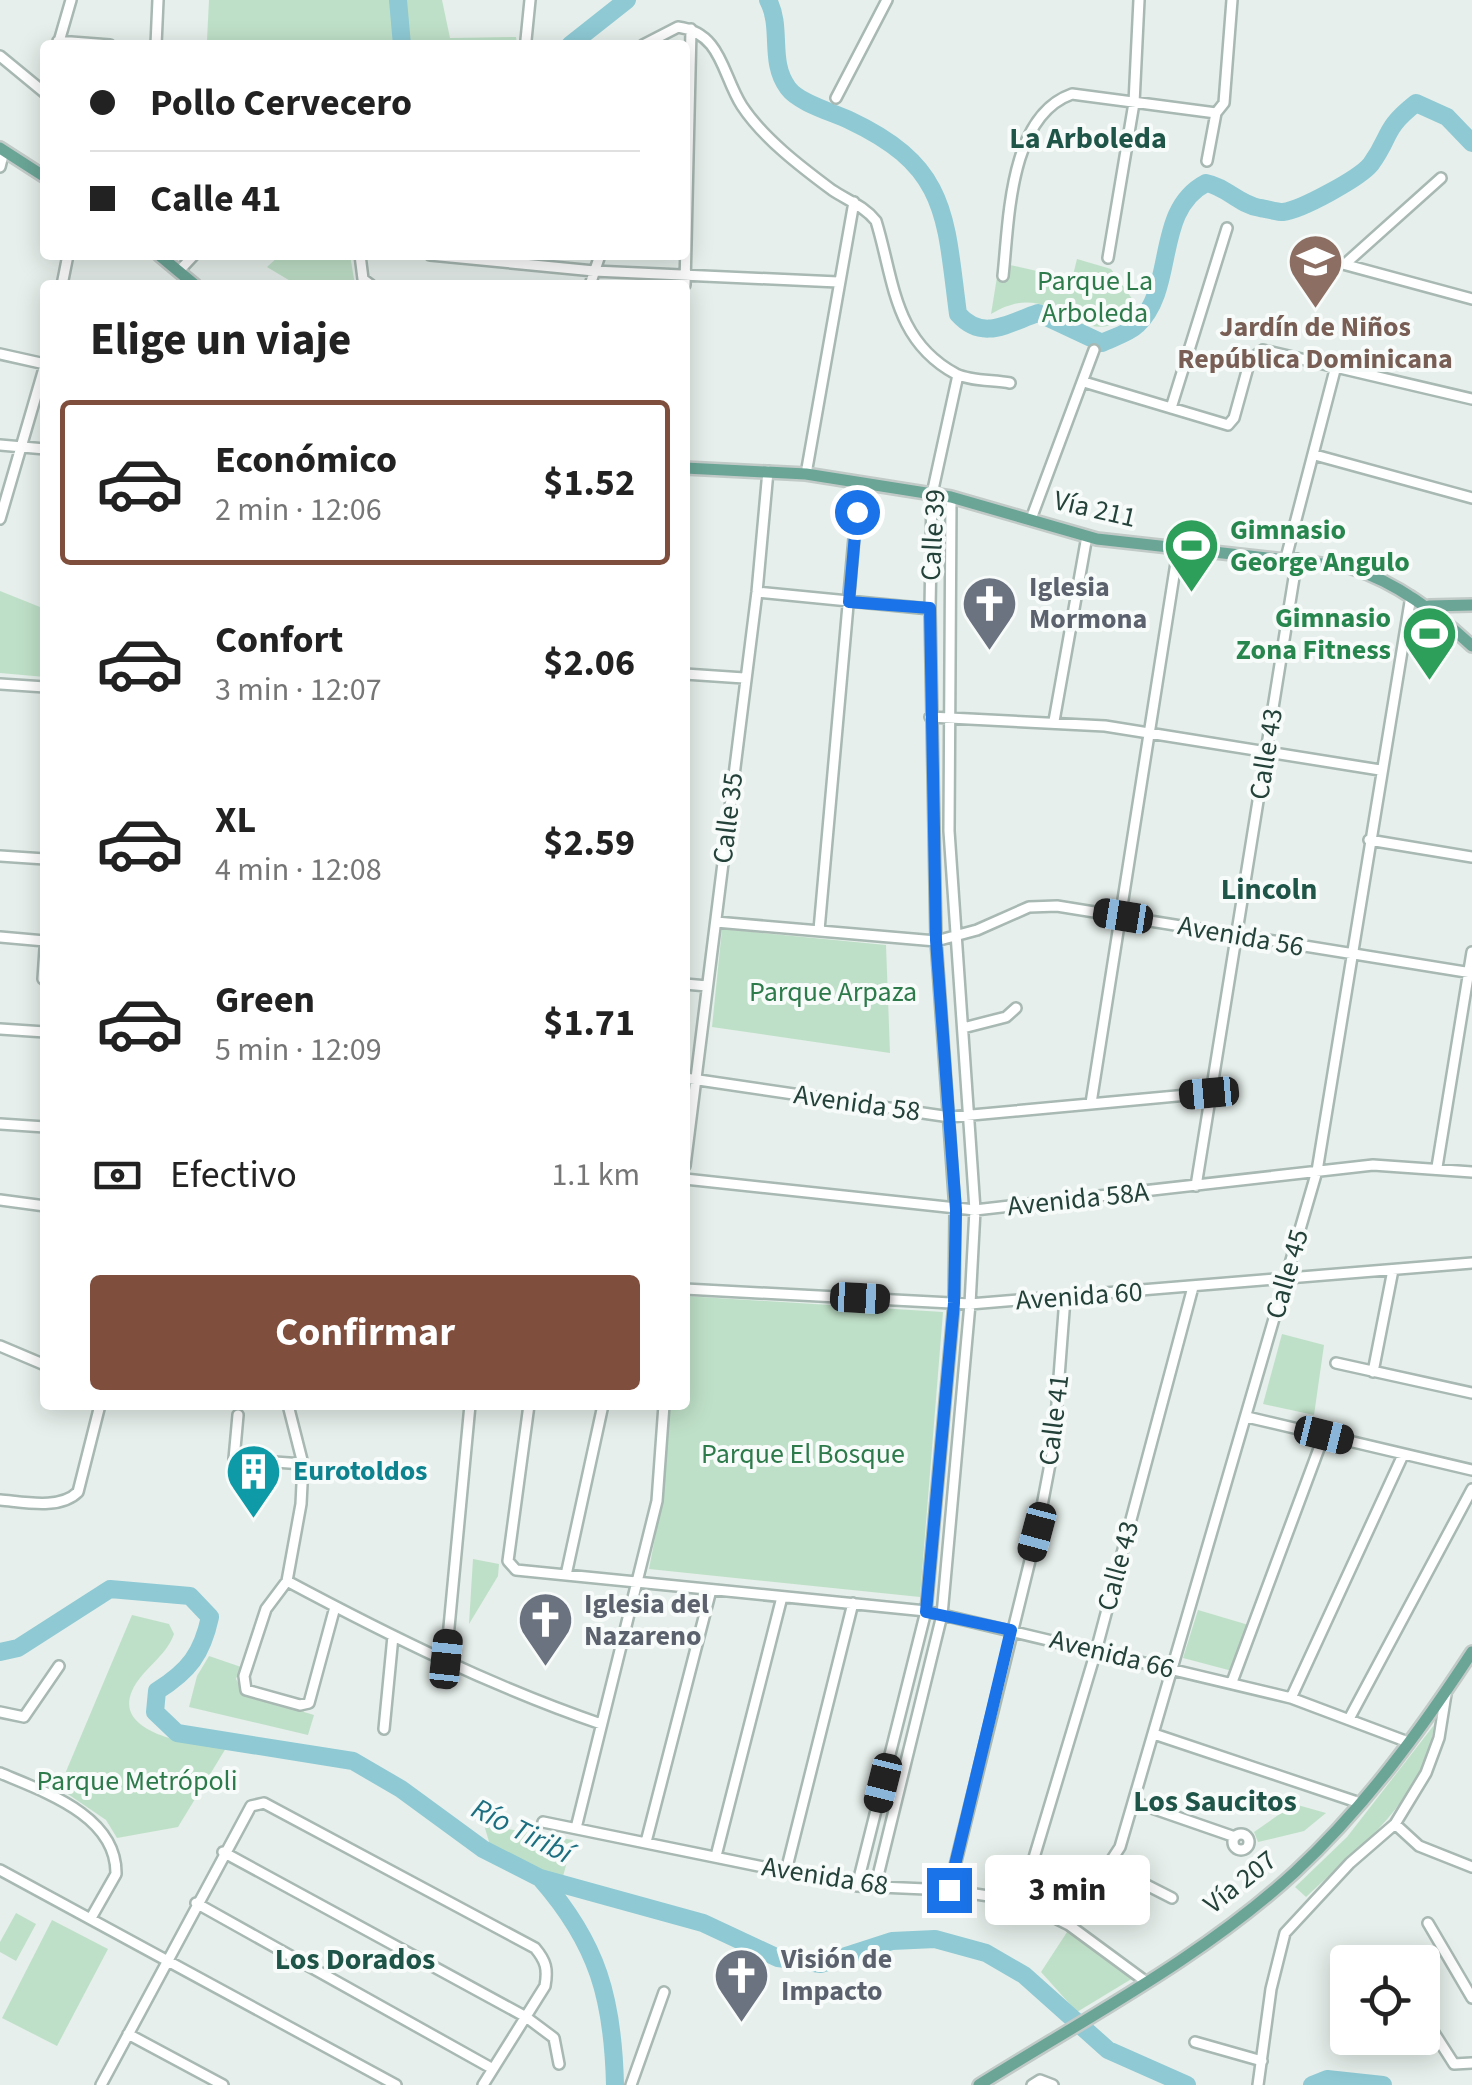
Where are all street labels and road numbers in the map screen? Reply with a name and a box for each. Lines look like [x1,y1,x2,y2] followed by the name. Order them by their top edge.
[1050,480,1140,538] street label: Vía 211
[911,488,955,582] street label: Calle 39
[1239,706,1293,802] street label: Calle 43
[703,770,753,866] street label: Calle 35
[1175,905,1307,967] street label: Avenida 56
[791,1074,923,1132] street label: Avenida 58
[1005,1172,1152,1226] street label: Avenida 58A
[1255,1224,1319,1324] street label: Calle 45
[1014,1272,1144,1320] street label: Avenida 60
[1029,1372,1079,1468] street label: Calle 41
[1087,1517,1149,1615] street label: Calle 43
[1045,1619,1179,1689] street label: Avenida 66
[1195,1841,1285,1923] street label: Vía 207
[759,1846,891,1906] street label: Avenida 68

